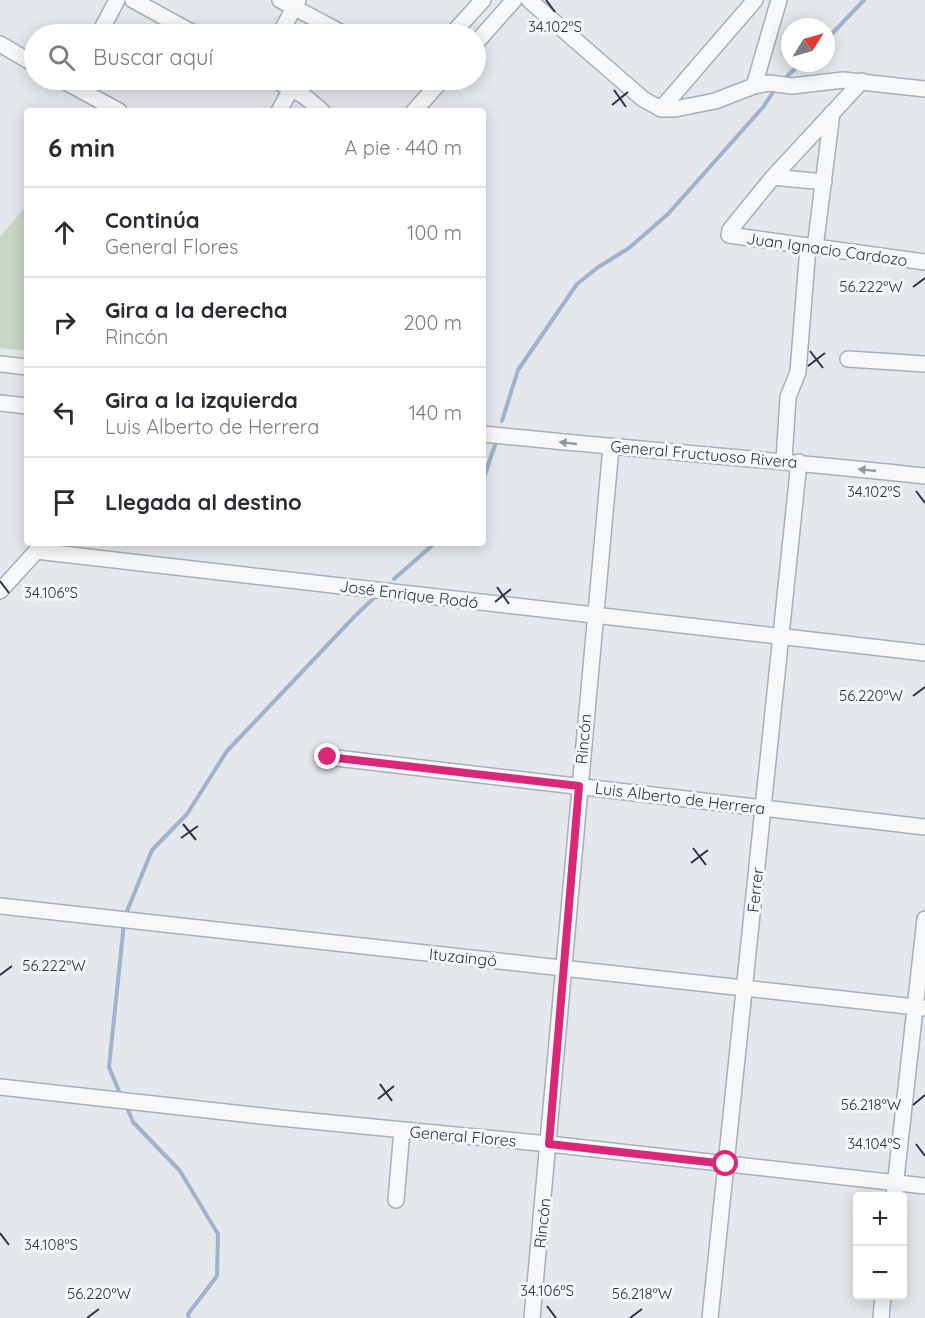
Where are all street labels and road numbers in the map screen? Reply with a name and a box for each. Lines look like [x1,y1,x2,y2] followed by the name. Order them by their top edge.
[745,228,909,270] street label: Juan Ignacio Cardozo
[610,436,798,472] street label: General Fructuoso Rivera
[339,576,479,612] street label: José Enrique Rodó
[571,713,595,765] street label: Rincón
[594,778,766,818] street label: Luis Alberto de Herrera
[743,867,767,913] street label: Ferrer
[428,943,498,971] street label: Ituzaingó
[409,1121,517,1151] street label: General Flores
[529,1197,555,1249] street label: Rincón

